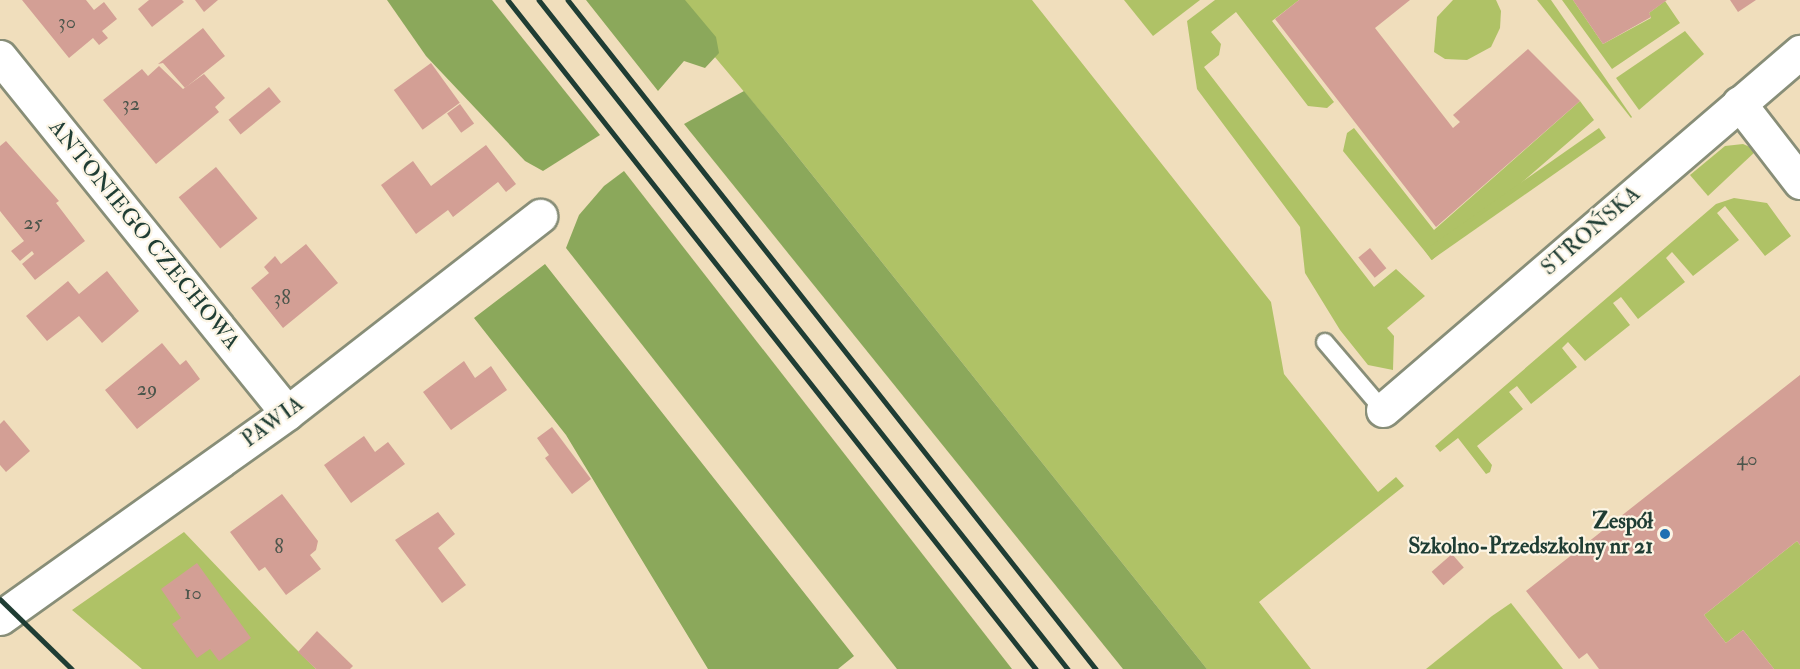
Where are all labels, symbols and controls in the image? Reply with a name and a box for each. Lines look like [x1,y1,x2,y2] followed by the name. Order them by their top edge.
[58,9,76,33] house number: 30
[122,91,140,115] house number: 32
[43,115,245,355] street label: ANTONIEGO CZECHOWA
[1536,181,1646,281] street label: STROŃSKA
[24,210,42,234] house number: 25
[273,285,291,309] house number: 38
[137,376,157,400] house number: 29
[237,391,309,453] street label: PAWIA
[1736,446,1758,470] house number: 40
[1408,508,1653,560] place label: Zespół Szkolno-Przedszkolny nr 21
[1658,527,1672,541] marker: Zespół Szkolno-Przedszkolny nr 21
[274,534,284,558] house number: 8
[184,580,202,604] house number: 10

